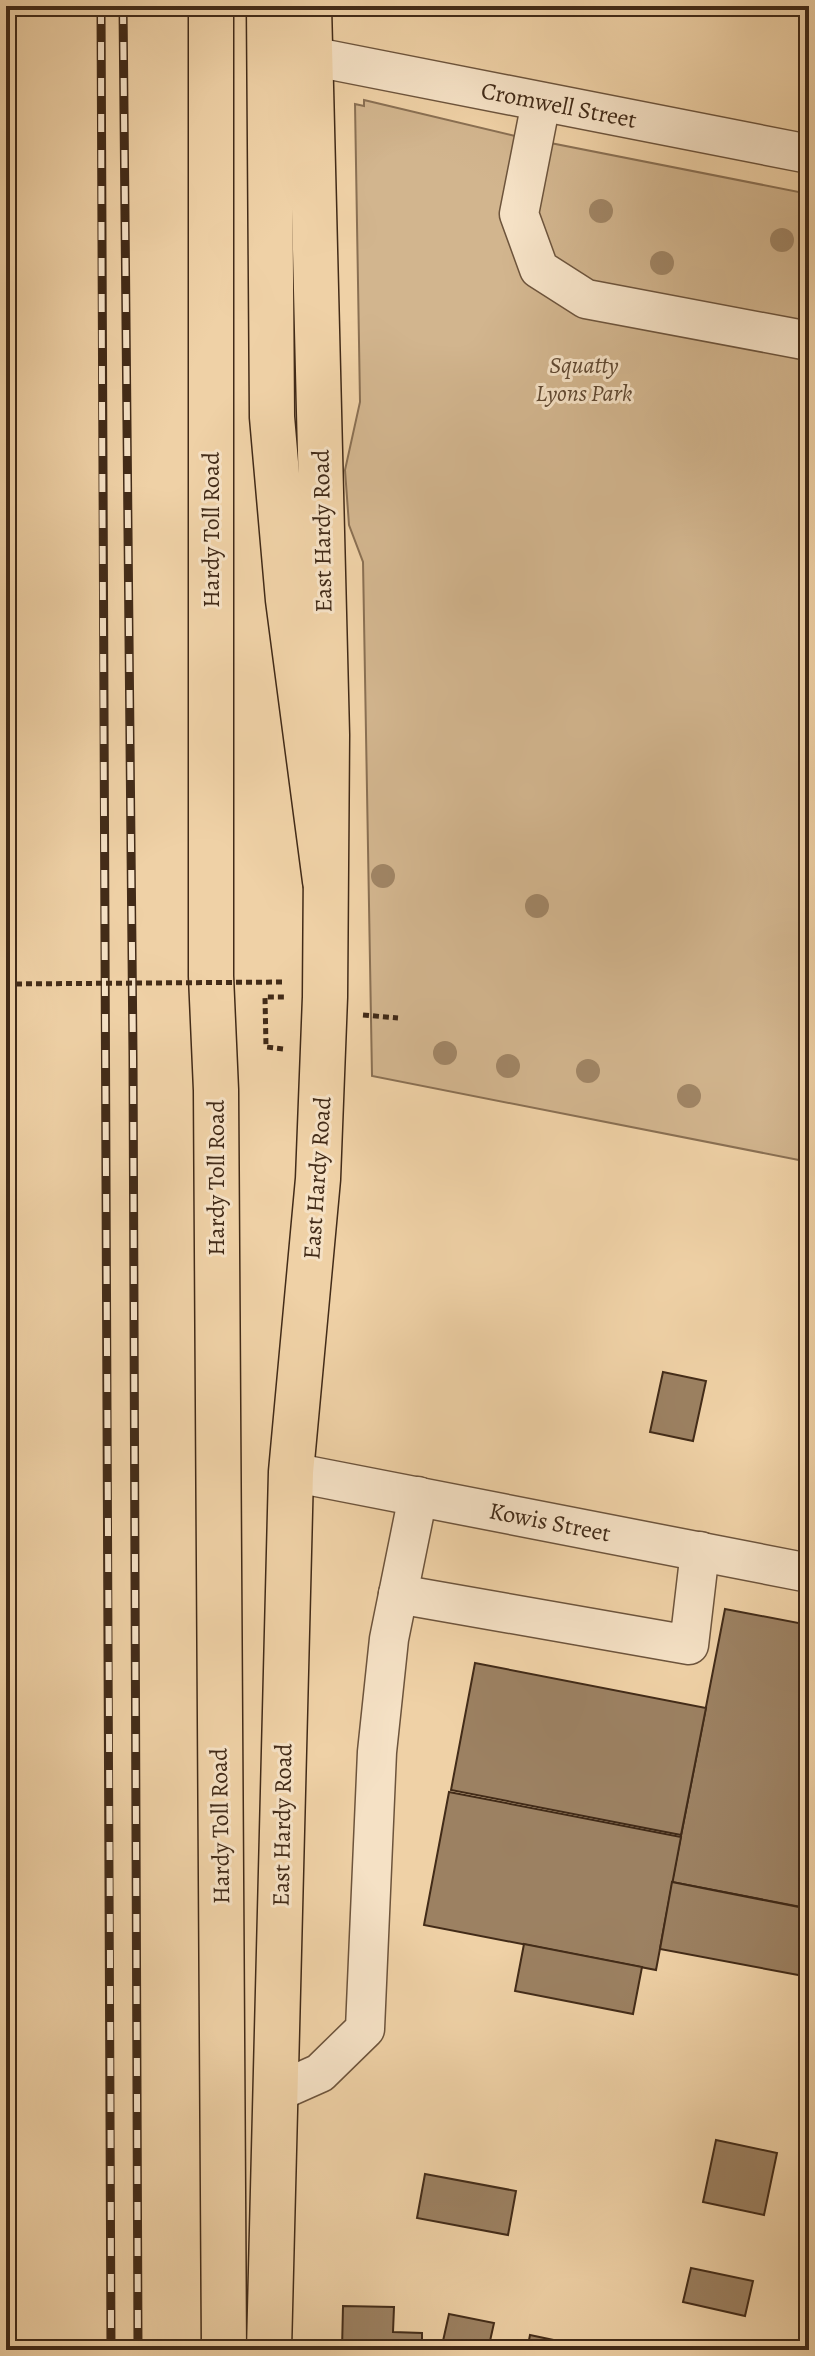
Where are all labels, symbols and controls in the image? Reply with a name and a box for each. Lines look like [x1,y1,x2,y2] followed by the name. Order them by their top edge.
[479,74,640,136] street label: Cromwell Street
[536,349,633,409] park label: Squatty Lyons Park
[305,449,339,613] street label: East Hardy Road
[195,452,227,608] street label: Hardy Toll Road
[295,1095,339,1261] street label: East Hardy Road
[200,1100,232,1256] street label: Hardy Toll Road
[487,1495,614,1549] street label: Kowis Street
[265,1743,299,1907] street label: East Hardy Road
[203,1748,237,1904] street label: Hardy Toll Road

